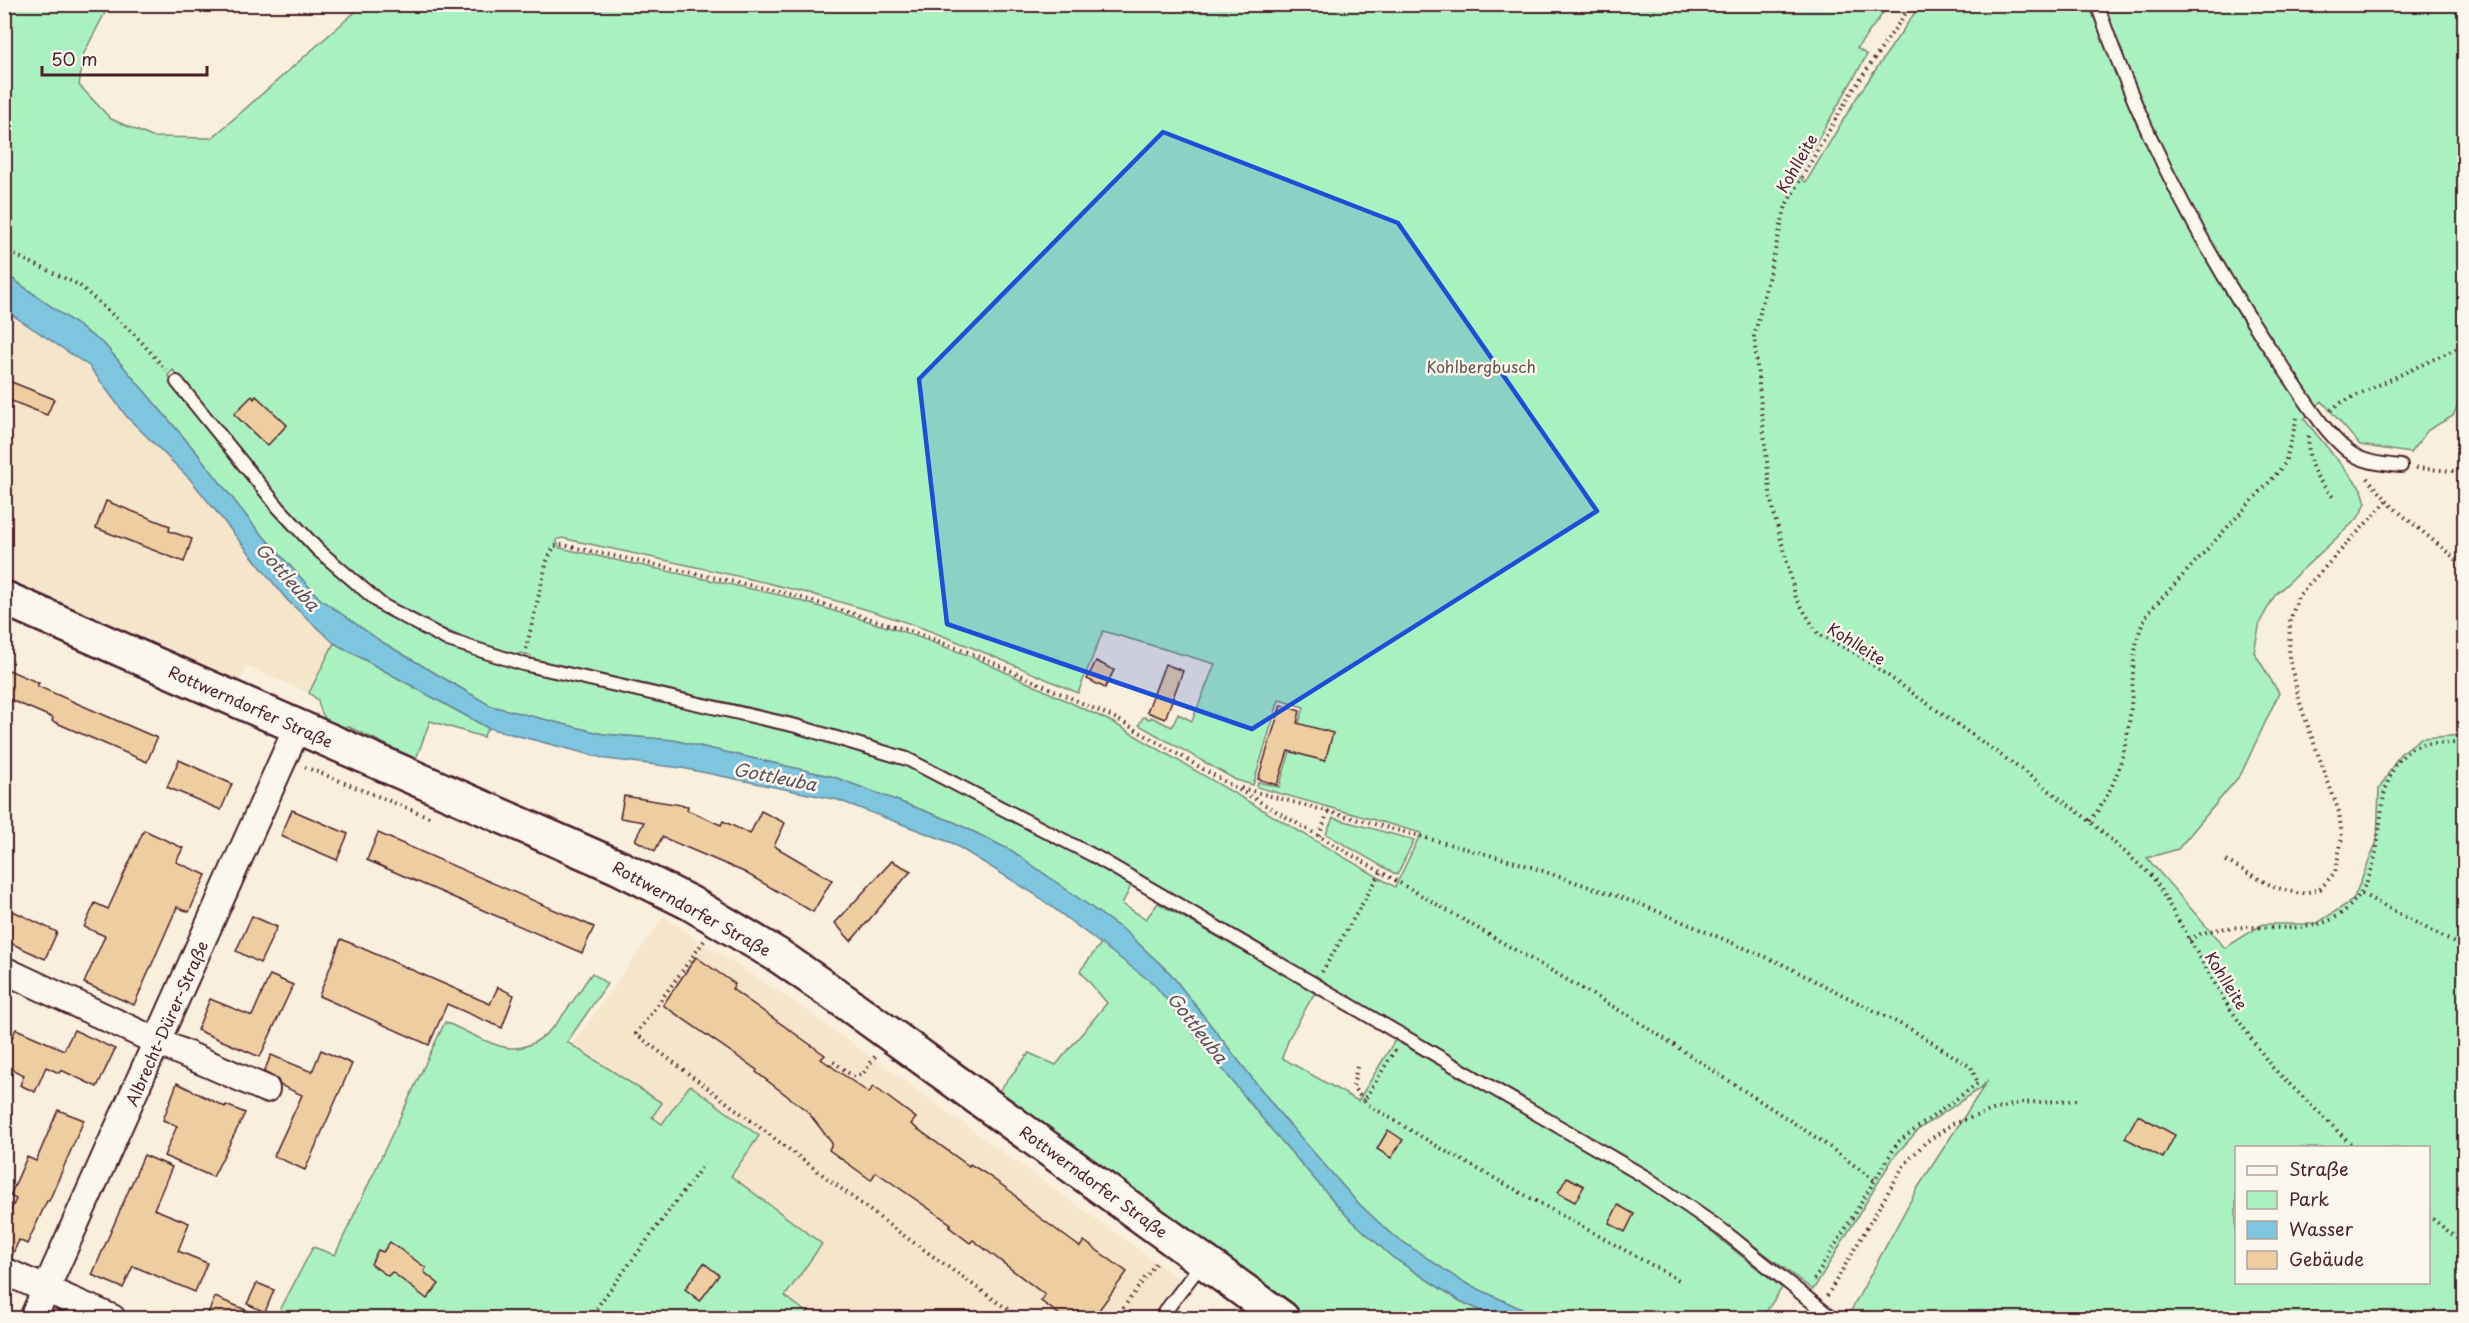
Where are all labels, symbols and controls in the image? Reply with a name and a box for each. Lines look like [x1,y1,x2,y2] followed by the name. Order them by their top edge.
[42,39,207,77] scale bar
[51,45,98,72] text: 50 m
[1769,129,1823,197] street label: Kohlleite
[1426,354,1536,378] park label: Kohlbergbusch
[250,536,327,617] water label: Gottleuba
[1823,616,1891,670] street label: Kohlleite
[165,659,337,753] street label: Rottwerndorfer Straße
[731,755,820,797] water label: Gottleuba
[608,854,776,962] street label: Rottwerndorfer Straße
[119,937,213,1109] street label: Albrecht-Dürer-Straße
[2200,946,2254,1014] street label: Kohlleite
[1161,985,1235,1069] water label: Gottleuba
[1015,1119,1173,1243] street label: Rottwerndorfer Straße
[2235,1146,2430,1284] legend
[2289,1155,2349,1182] text: Straße
[2289,1185,2329,1212] text: Park
[2289,1215,2354,1242] text: Wasser
[2289,1245,2364,1272] text: Gebäude

